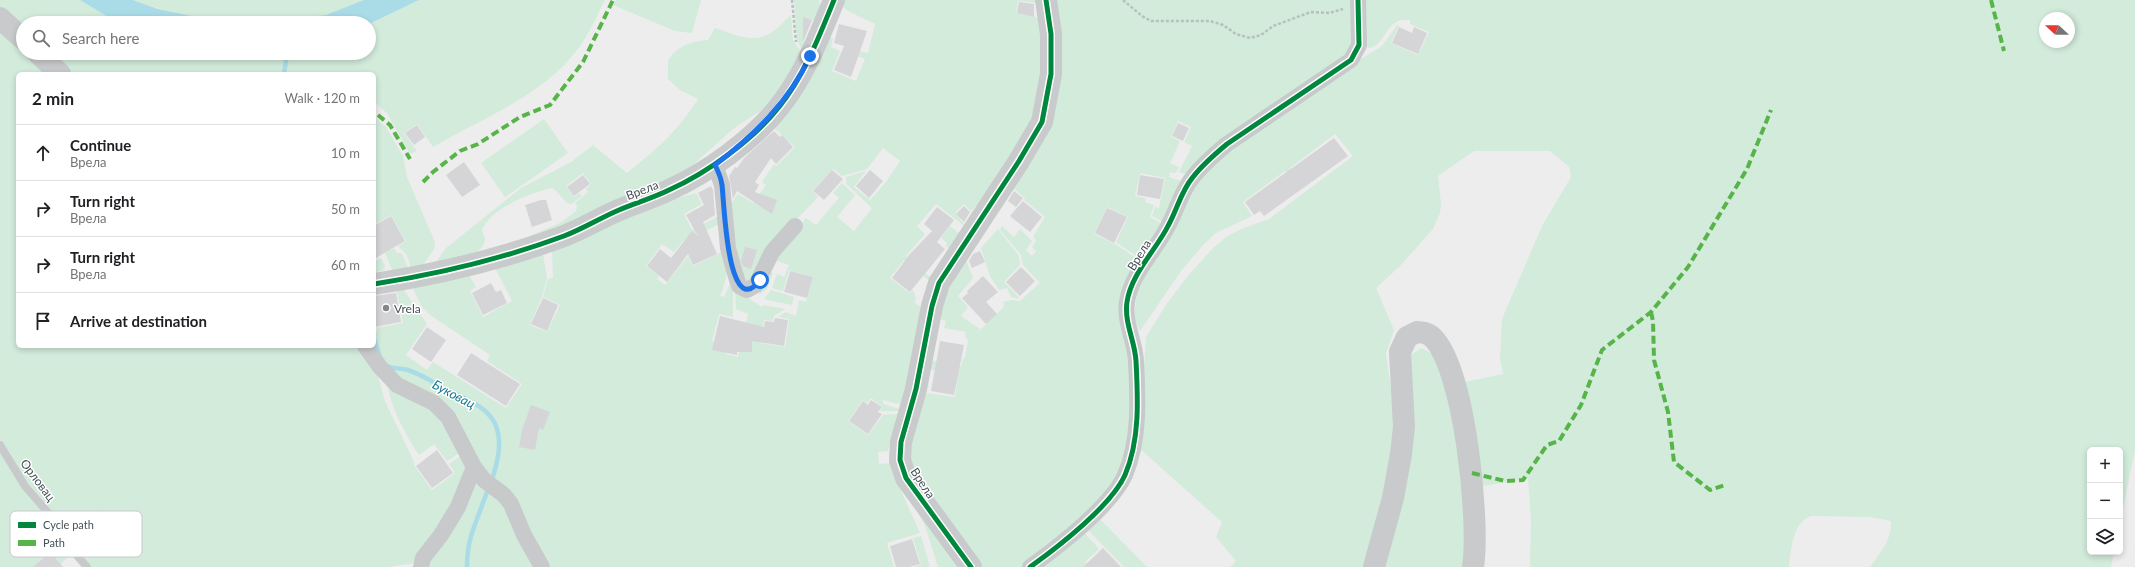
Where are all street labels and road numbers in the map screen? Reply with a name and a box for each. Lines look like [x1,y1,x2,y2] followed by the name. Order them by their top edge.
[624,177,660,203] street label: Врела
[1124,237,1154,273] street label: Врела
[17,456,59,505] street label: Орловац
[908,465,938,501] street label: Врела

